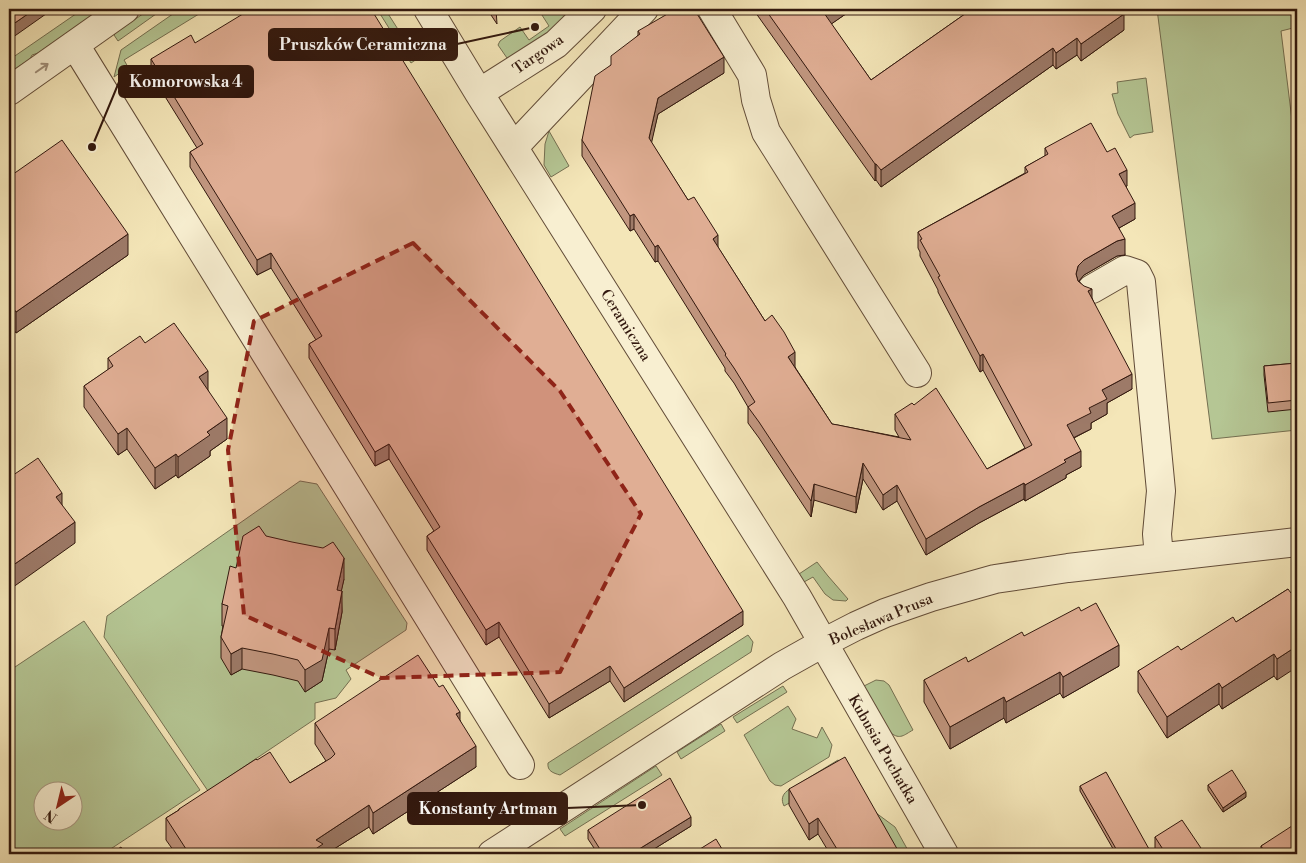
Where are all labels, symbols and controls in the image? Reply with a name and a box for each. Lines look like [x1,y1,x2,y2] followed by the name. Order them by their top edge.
[269,29,457,60] callout: Pruszków Ceramiczna
[509,30,568,79] street label: Targowa
[279,35,447,55] text: Pruszków Ceramiczna
[35,63,49,73] one-way arrow
[119,66,253,97] callout: Komorowska 4
[129,72,243,92] text: Komorowska 4
[596,286,655,365] street label: Ceramiczna
[826,589,936,650] street label: Bolesława Prusa
[844,691,922,808] street label: Kubusia Puchatka
[32,780,82,830] north arrow
[408,793,567,824] callout: Konstanty Artman
[419,799,557,819] text: Konstanty Artman
[41,805,61,826] text: N

